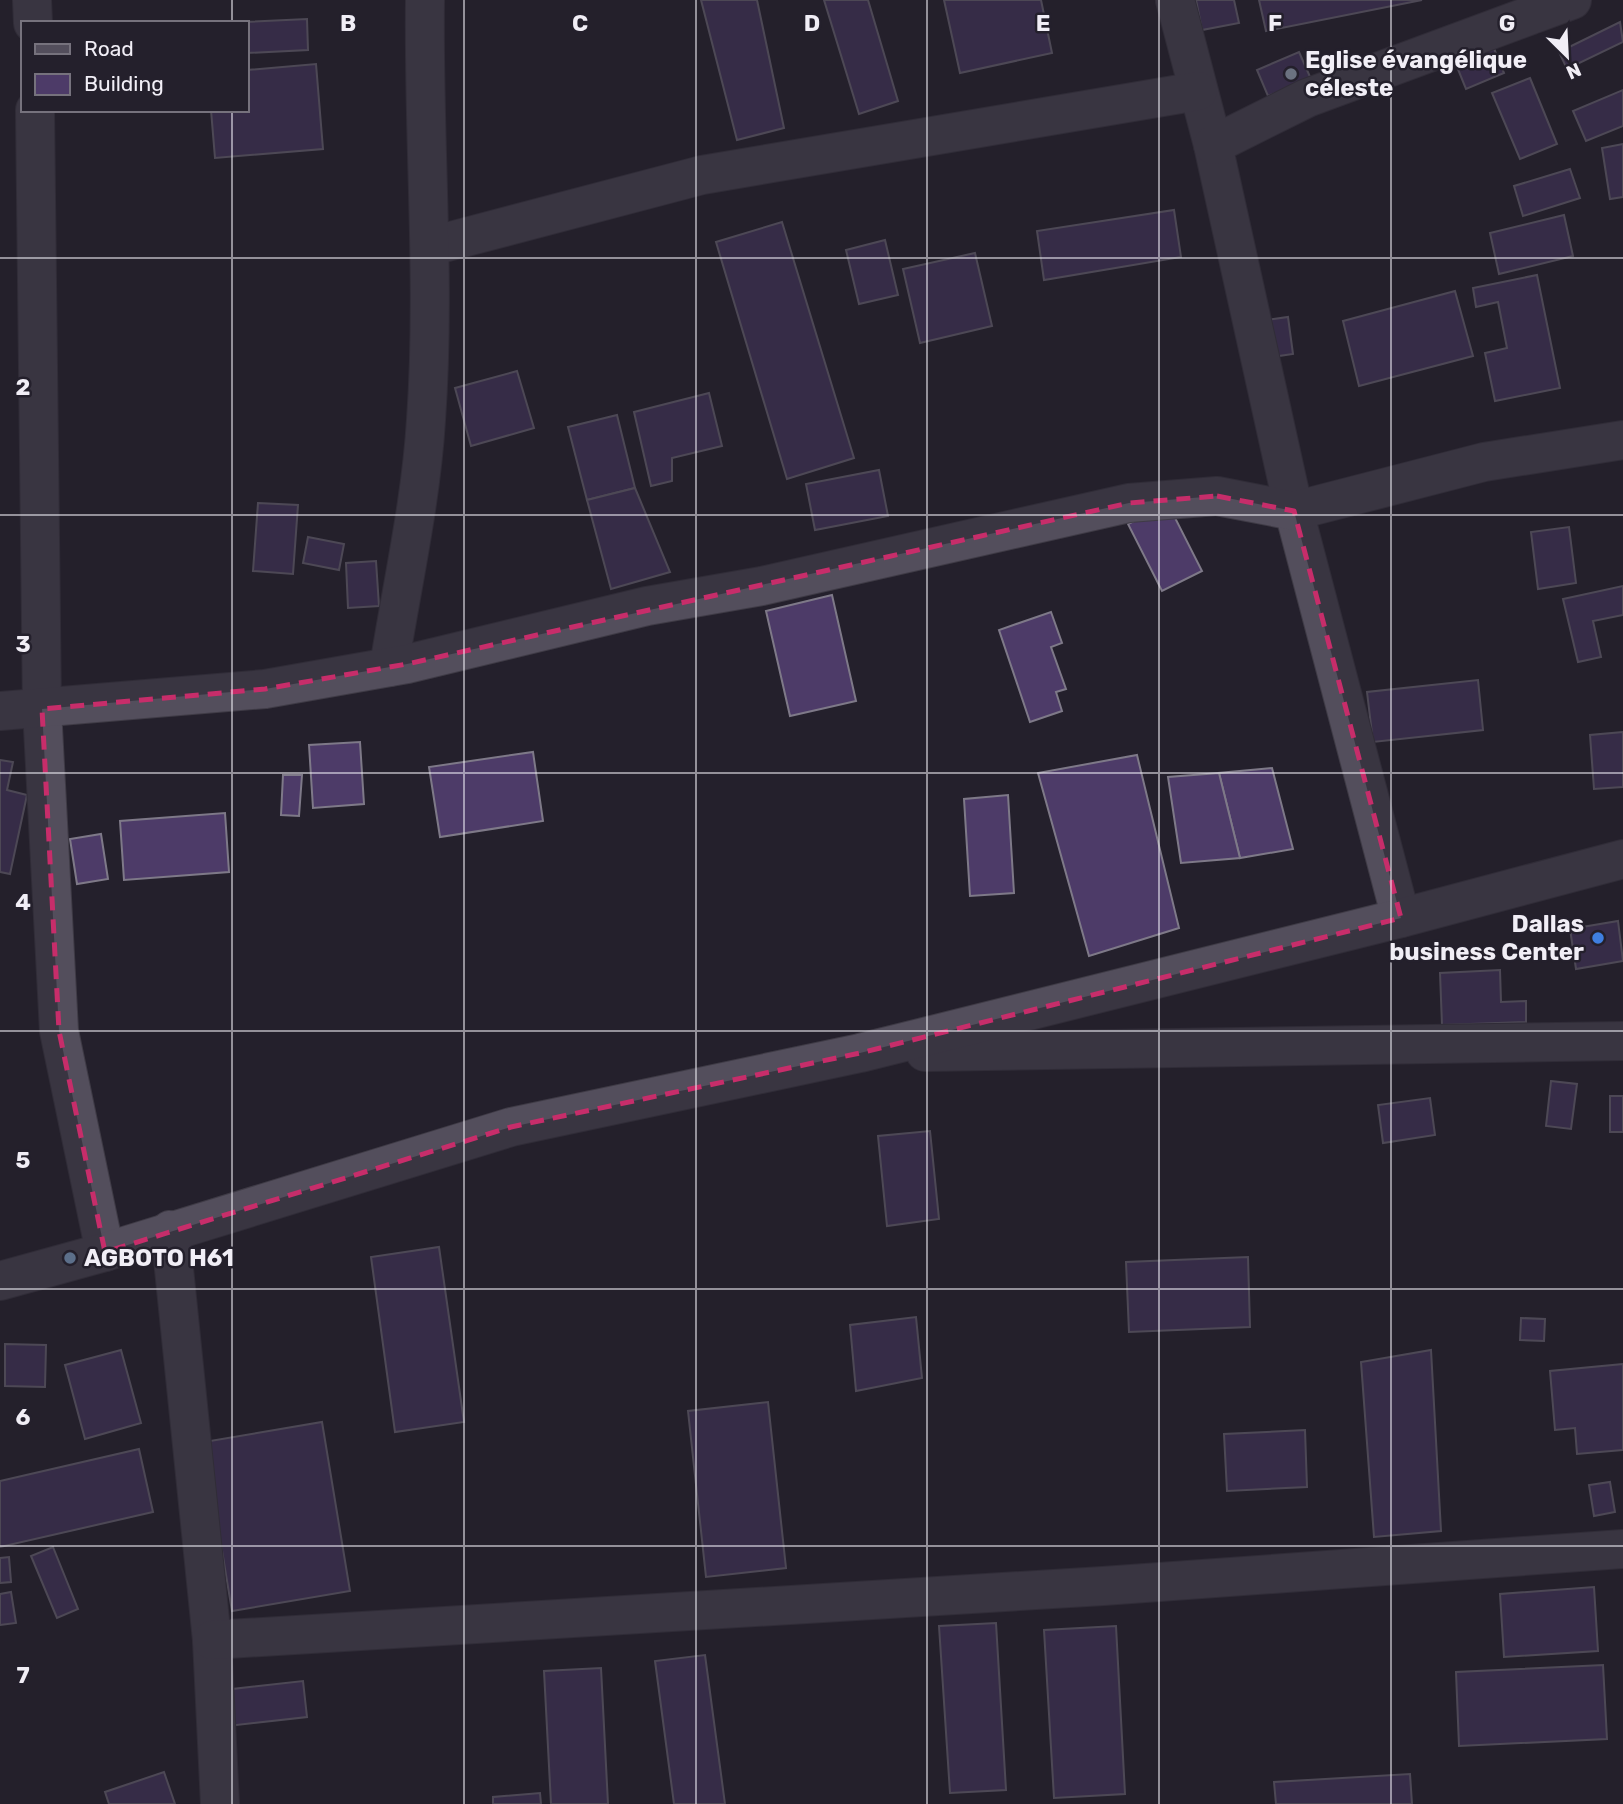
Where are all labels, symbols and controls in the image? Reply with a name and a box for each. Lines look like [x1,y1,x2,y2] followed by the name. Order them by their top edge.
[340,9,356,37] text: B
[572,9,588,37] text: C
[804,9,820,37] text: D
[1036,9,1050,37] text: E
[1268,9,1282,37] text: F
[1499,9,1515,37] text: G
[21,21,248,112] legend
[1532,21,1602,91] north arrow
[84,36,134,61] text: Road
[1305,46,1527,102] place label: Eglise évangélique céleste
[1563,58,1585,84] text: N
[1283,66,1299,82] marker: Eglise évangélique céleste
[84,71,164,96] text: Building
[16,373,30,401] text: 2
[15,630,31,658] text: 3
[15,888,31,916] text: 4
[1389,910,1584,966] place label: Dallas business Center
[1590,930,1606,946] marker: Dallas business Center
[16,1146,31,1174] text: 5
[84,1244,234,1272] place label: AGBOTO H61
[62,1250,78,1266] marker: AGBOTO H61
[16,1403,31,1431] text: 6
[16,1661,30,1689] text: 7

